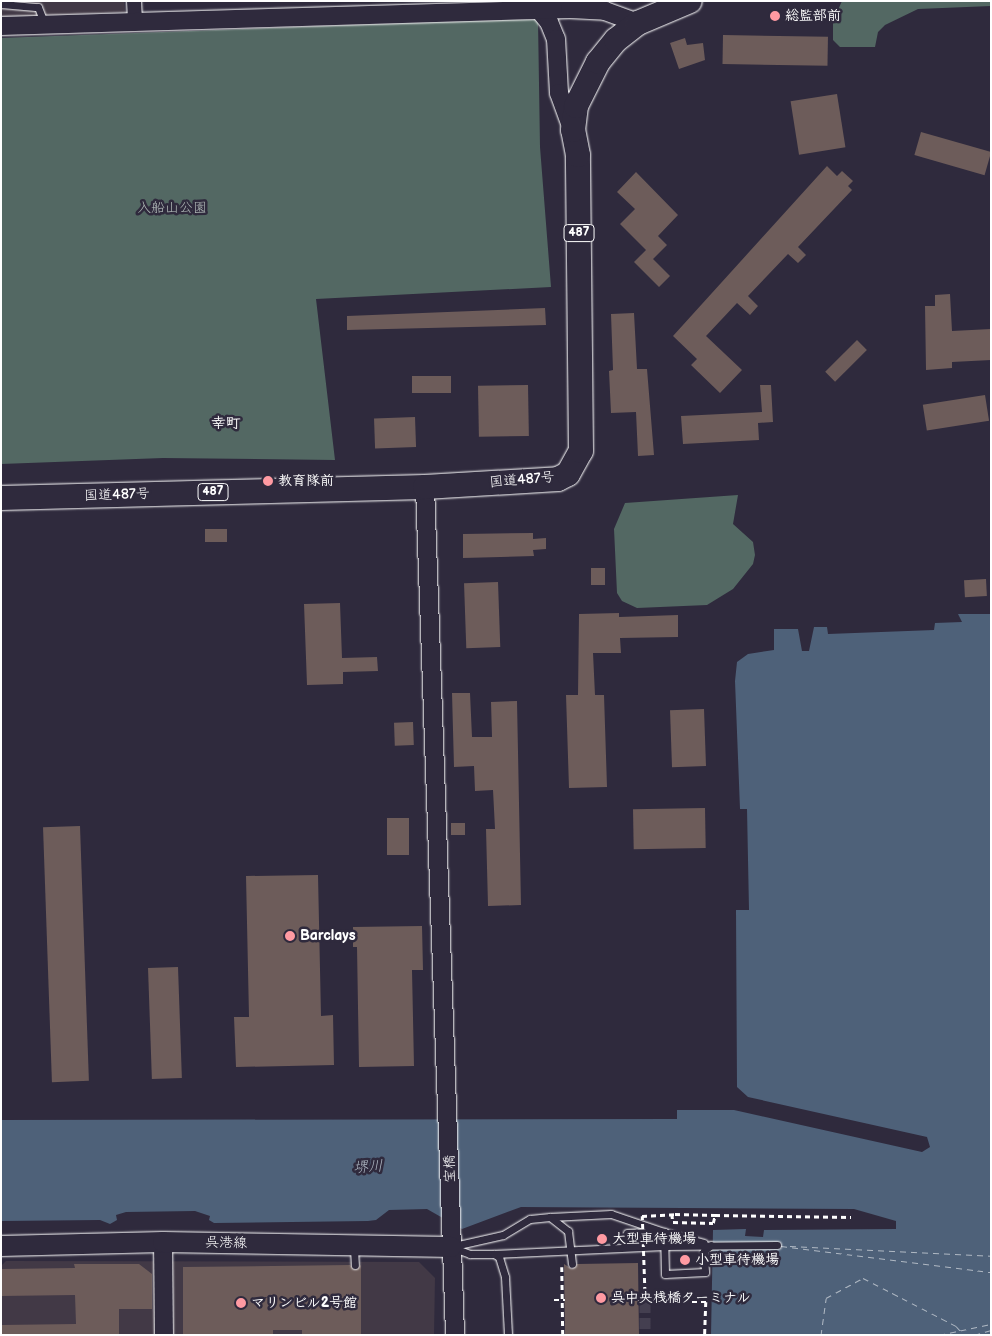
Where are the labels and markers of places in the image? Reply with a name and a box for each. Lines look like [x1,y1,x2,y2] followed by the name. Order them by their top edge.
[785,8,841,24] place label: 総監部前
[769,10,781,22] marker: 総監部前
[278,473,334,489] place label: 教育隊前
[262,475,274,487] marker: 教育隊前
[300,928,356,944] place label: Barclays
[284,930,296,942] marker: Barclays
[612,1231,696,1247] place label: 大型車待機場
[596,1233,608,1245] marker: 大型車待機場
[695,1252,779,1268] place label: 小型車待機場
[679,1254,691,1266] marker: 小型車待機場
[611,1290,751,1306] place label: 呉中央桟橋ターミナル
[595,1292,607,1304] marker: 呉中央桟橋ターミナル
[251,1295,357,1311] place label: マリンビル2号館
[235,1297,247,1309] marker: マリンビル2号館

